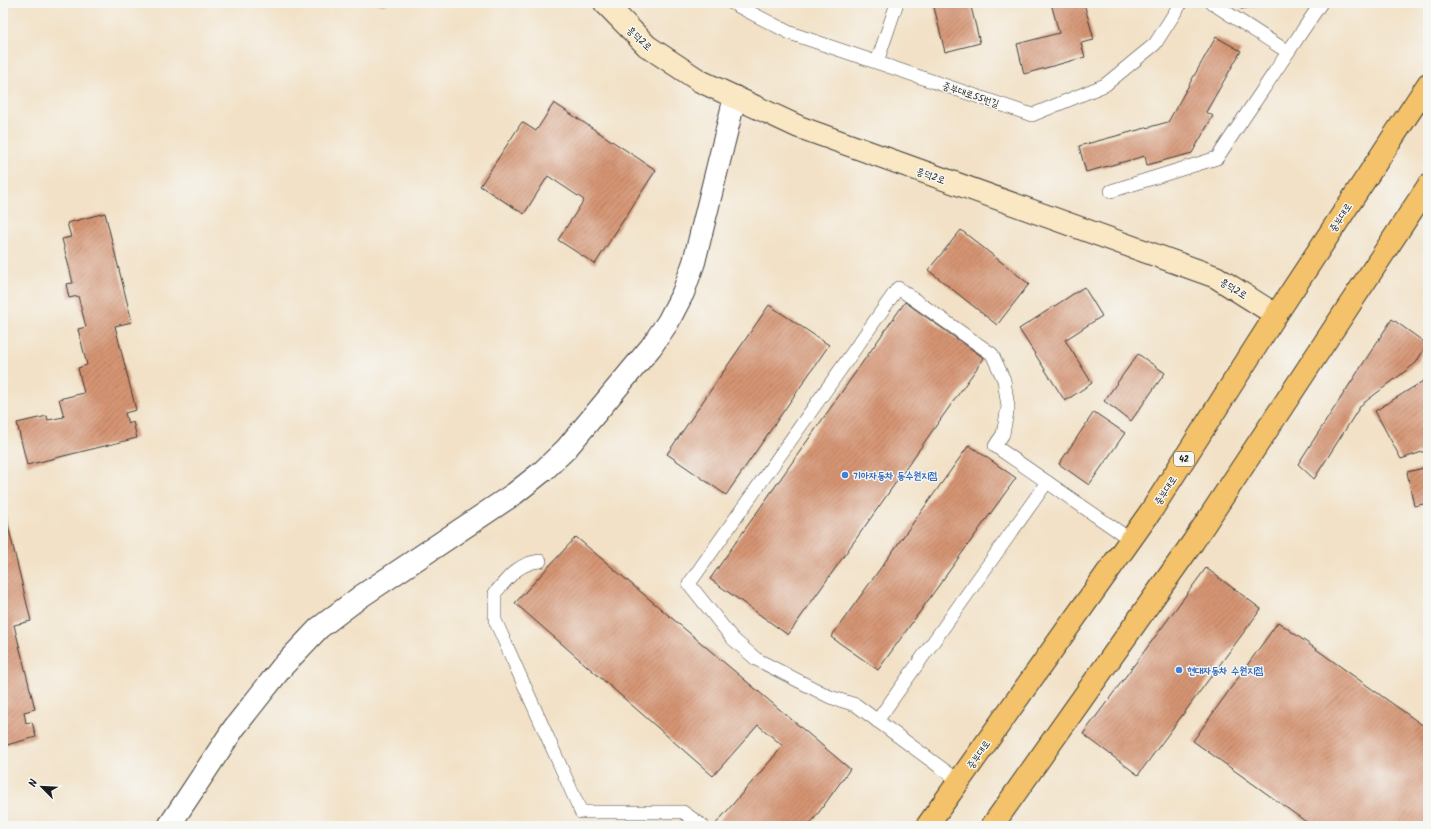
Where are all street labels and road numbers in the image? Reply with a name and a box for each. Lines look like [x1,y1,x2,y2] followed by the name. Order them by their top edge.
[623,23,656,55] street label: 흥덕2로
[940,78,1001,112] street label: 중부대로55번길
[914,163,947,189] street label: 흥덕2로
[1325,200,1356,235] street label: 중부대로
[1217,274,1250,304] street label: 흥덕2로
[1174,452,1194,466] road number: 42
[1150,473,1181,508] street label: 중부대로
[963,737,995,772] street label: 중부대로

